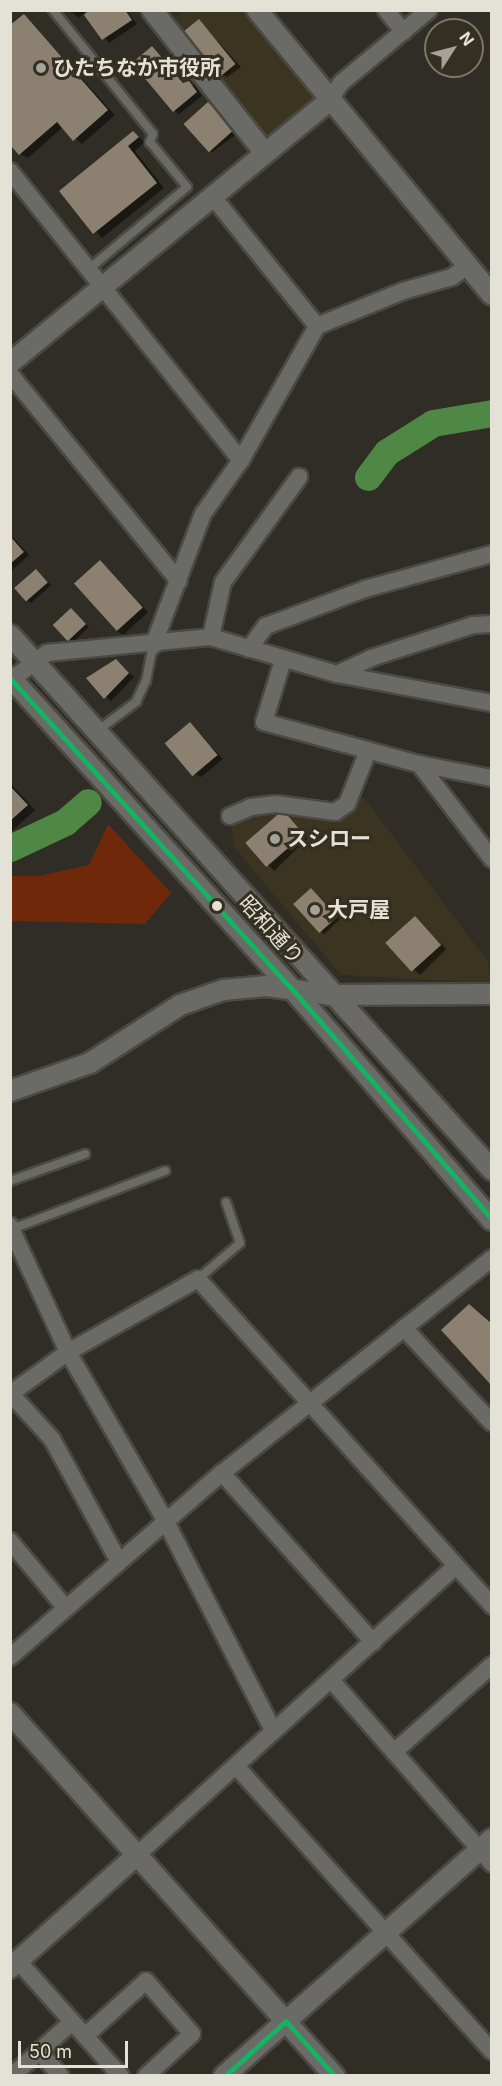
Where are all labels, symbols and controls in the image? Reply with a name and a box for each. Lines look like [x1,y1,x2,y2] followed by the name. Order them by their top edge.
[424,18,484,78] north arrow
[455,28,479,49] text: N
[53,55,221,81] place label: ひたちなか市役所
[34,61,48,75] marker: ひたちなか市役所
[287,826,371,852] place label: スシロー
[268,832,282,846] marker: スシロー
[234,890,308,970] street label: 昭和通り
[327,897,390,923] place label: 大戸屋
[211,900,223,912] unlabelled marker
[308,903,322,917] marker: 大戸屋
[21,2029,130,2067] scale bar
[29,2041,72,2062] text: 50 m

